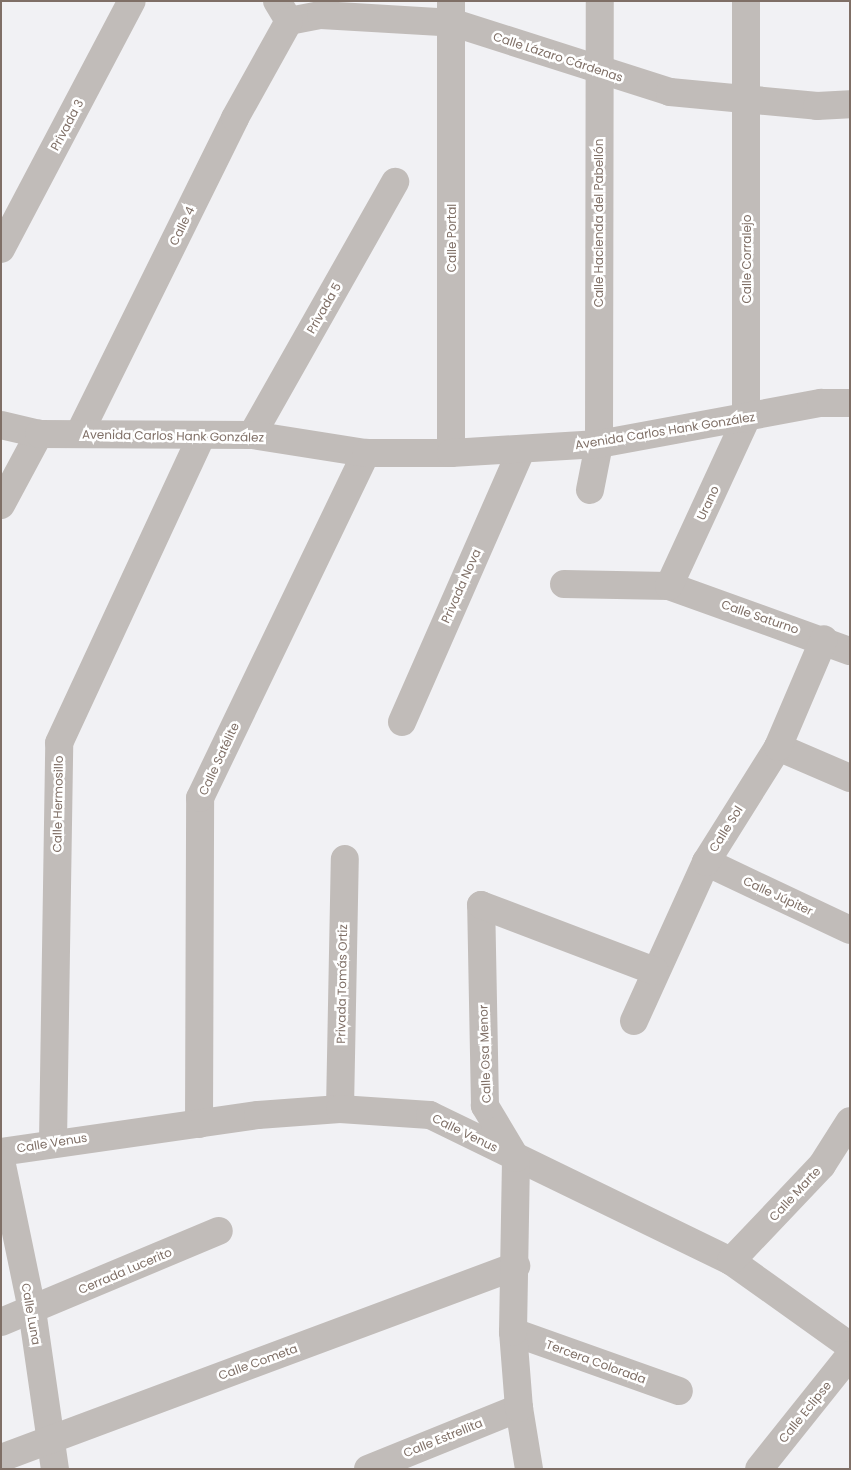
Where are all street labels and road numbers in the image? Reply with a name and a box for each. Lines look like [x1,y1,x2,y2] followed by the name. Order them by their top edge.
[491,29,625,85] street label: Calle Lázaro Cárdenas
[48,97,86,153] street label: Privada 3
[592,139,606,307] street label: Calle Hacienda del Pabellón
[166,204,198,248] street label: Calle 4
[445,204,459,272] street label: Calle Portal
[740,215,754,303] street label: Calle Corralejo
[304,280,344,336] street label: Privada 5
[574,410,756,452] street label: Avenida Carlos Hank González
[82,427,264,445] street label: Avenida Carlos Hank González
[694,484,722,522] street label: Urano
[438,547,484,625] street label: Privada Nova
[719,597,801,637] street label: Calle Saturno
[196,720,242,798] street label: Calle Satélite
[50,755,66,853] street label: Calle Hermosillo
[706,803,746,855] street label: Calle Sol
[741,874,815,918] street label: Calle Júpiter
[334,924,350,1044] street label: Privada Tomás Ortiz
[476,1005,494,1103] street label: Calle Osa Menor
[430,1111,500,1155] street label: Calle Venus
[16,1130,88,1156] street label: Calle Venus
[766,1164,824,1224] street label: Calle Marte
[76,1245,174,1297] street label: Cerrada Lucerito
[18,1282,44,1346] street label: Calle Luna
[544,1337,648,1387] street label: Tercera Colorada
[216,1341,300,1383] street label: Calle Cometa
[776,1378,834,1446] street label: Calle Eclipse
[401,1416,485,1460] street label: Calle Estrellita

